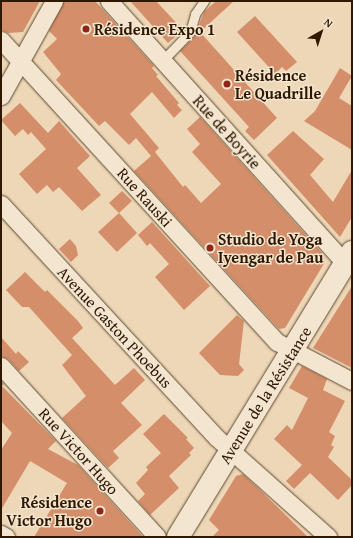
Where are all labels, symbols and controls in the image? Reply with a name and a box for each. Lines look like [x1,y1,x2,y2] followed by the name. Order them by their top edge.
[301,12,341,52] north arrow
[321,14,336,31] text: N
[94,19,215,39] place label: Résidence Expo 1
[81,24,91,34] marker: Résidence Expo 1
[235,65,321,103] place label: Résidence Le Quadrille
[222,79,232,89] marker: Résidence Le Quadrille
[189,91,265,173] street label: Rue de Boyrie
[113,163,177,231] street label: Rue Rauski
[218,229,323,267] place label: Studio de Yoga Iyengar de Pau
[205,243,215,253] marker: Studio de Yoga Iyengar de Pau
[54,262,176,392] street label: Avenue Gaston Phoebus
[215,323,315,467] street label: Avenue de la Résistance
[35,404,123,498] street label: Rue Victor Hugo
[6,492,92,530] place label: Résidence Victor Hugo
[95,506,105,516] marker: Résidence Victor Hugo

